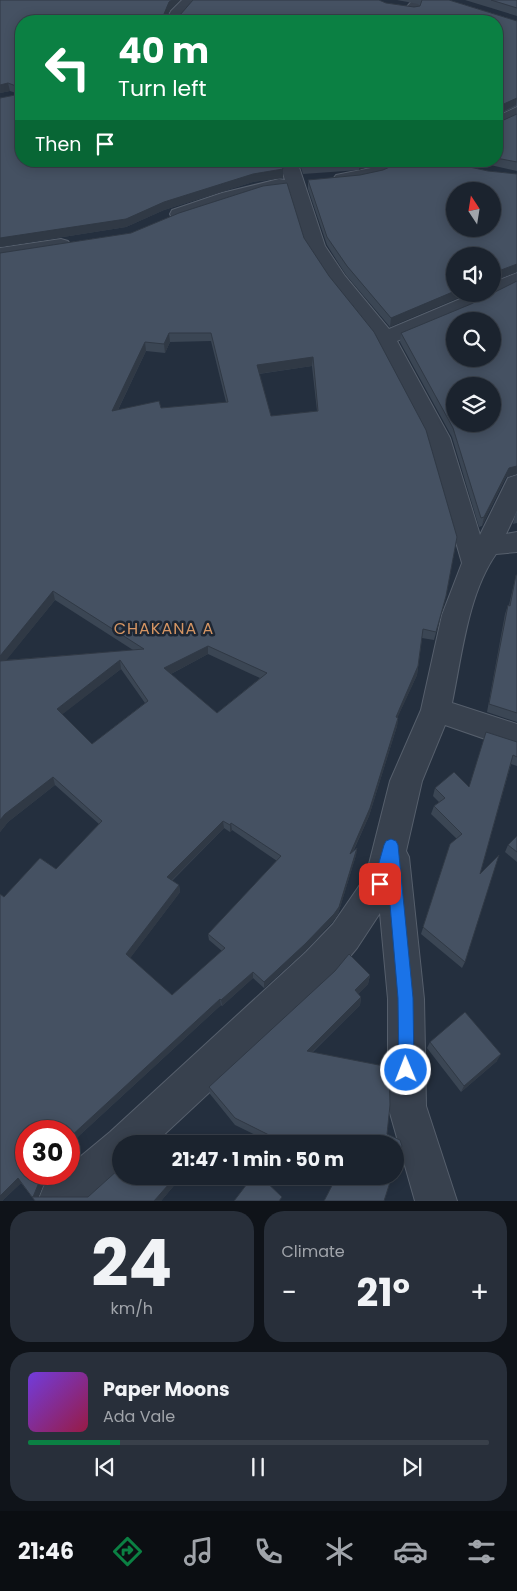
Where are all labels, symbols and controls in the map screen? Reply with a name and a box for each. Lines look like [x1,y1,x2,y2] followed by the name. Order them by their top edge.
[118,26,209,75] text: 40 m
[35,35,100,100] icon: left
[118,73,206,104] text: Turn left
[91,130,119,158] icon: arrive
[35,131,81,158] text: Then
[446,182,501,238] north arrow
[446,182,501,432] map controls
[446,247,501,302] button: sound
[446,312,501,367] button: search
[446,377,501,432] button: layers
[114,617,214,640] district label: CHAKANA A
[359,863,401,905] pin
[366,870,394,898] icon: arrive
[379,1043,431,1095] position arrow
[15,1120,80,1185] speed limit sign: 30
[172,1146,344,1173] text: 21:47 · 1 min · 50 m
[91,1218,172,1309] text: 24
[282,1240,345,1263] text: Climate
[357,1266,410,1319] text: 21°
[282,1273,297,1312] text: −
[470,1273,489,1312] text: +
[110,1297,153,1320] text: km/h
[103,1376,230,1403] text: Paper Moons
[103,1405,175,1428] text: Ada Vale
[91,1453,119,1481] icon: previous
[244,1453,272,1481] icon: pause
[398,1453,426,1481] icon: next
[110,1534,145,1569] icon: directions
[181,1534,216,1569] icon: music
[251,1534,286,1569] icon: phone
[322,1534,357,1569] icon: climate
[393,1534,428,1569] icon: car
[464,1534,499,1569] icon: filters
[18,1536,74,1567] text: 21:46

